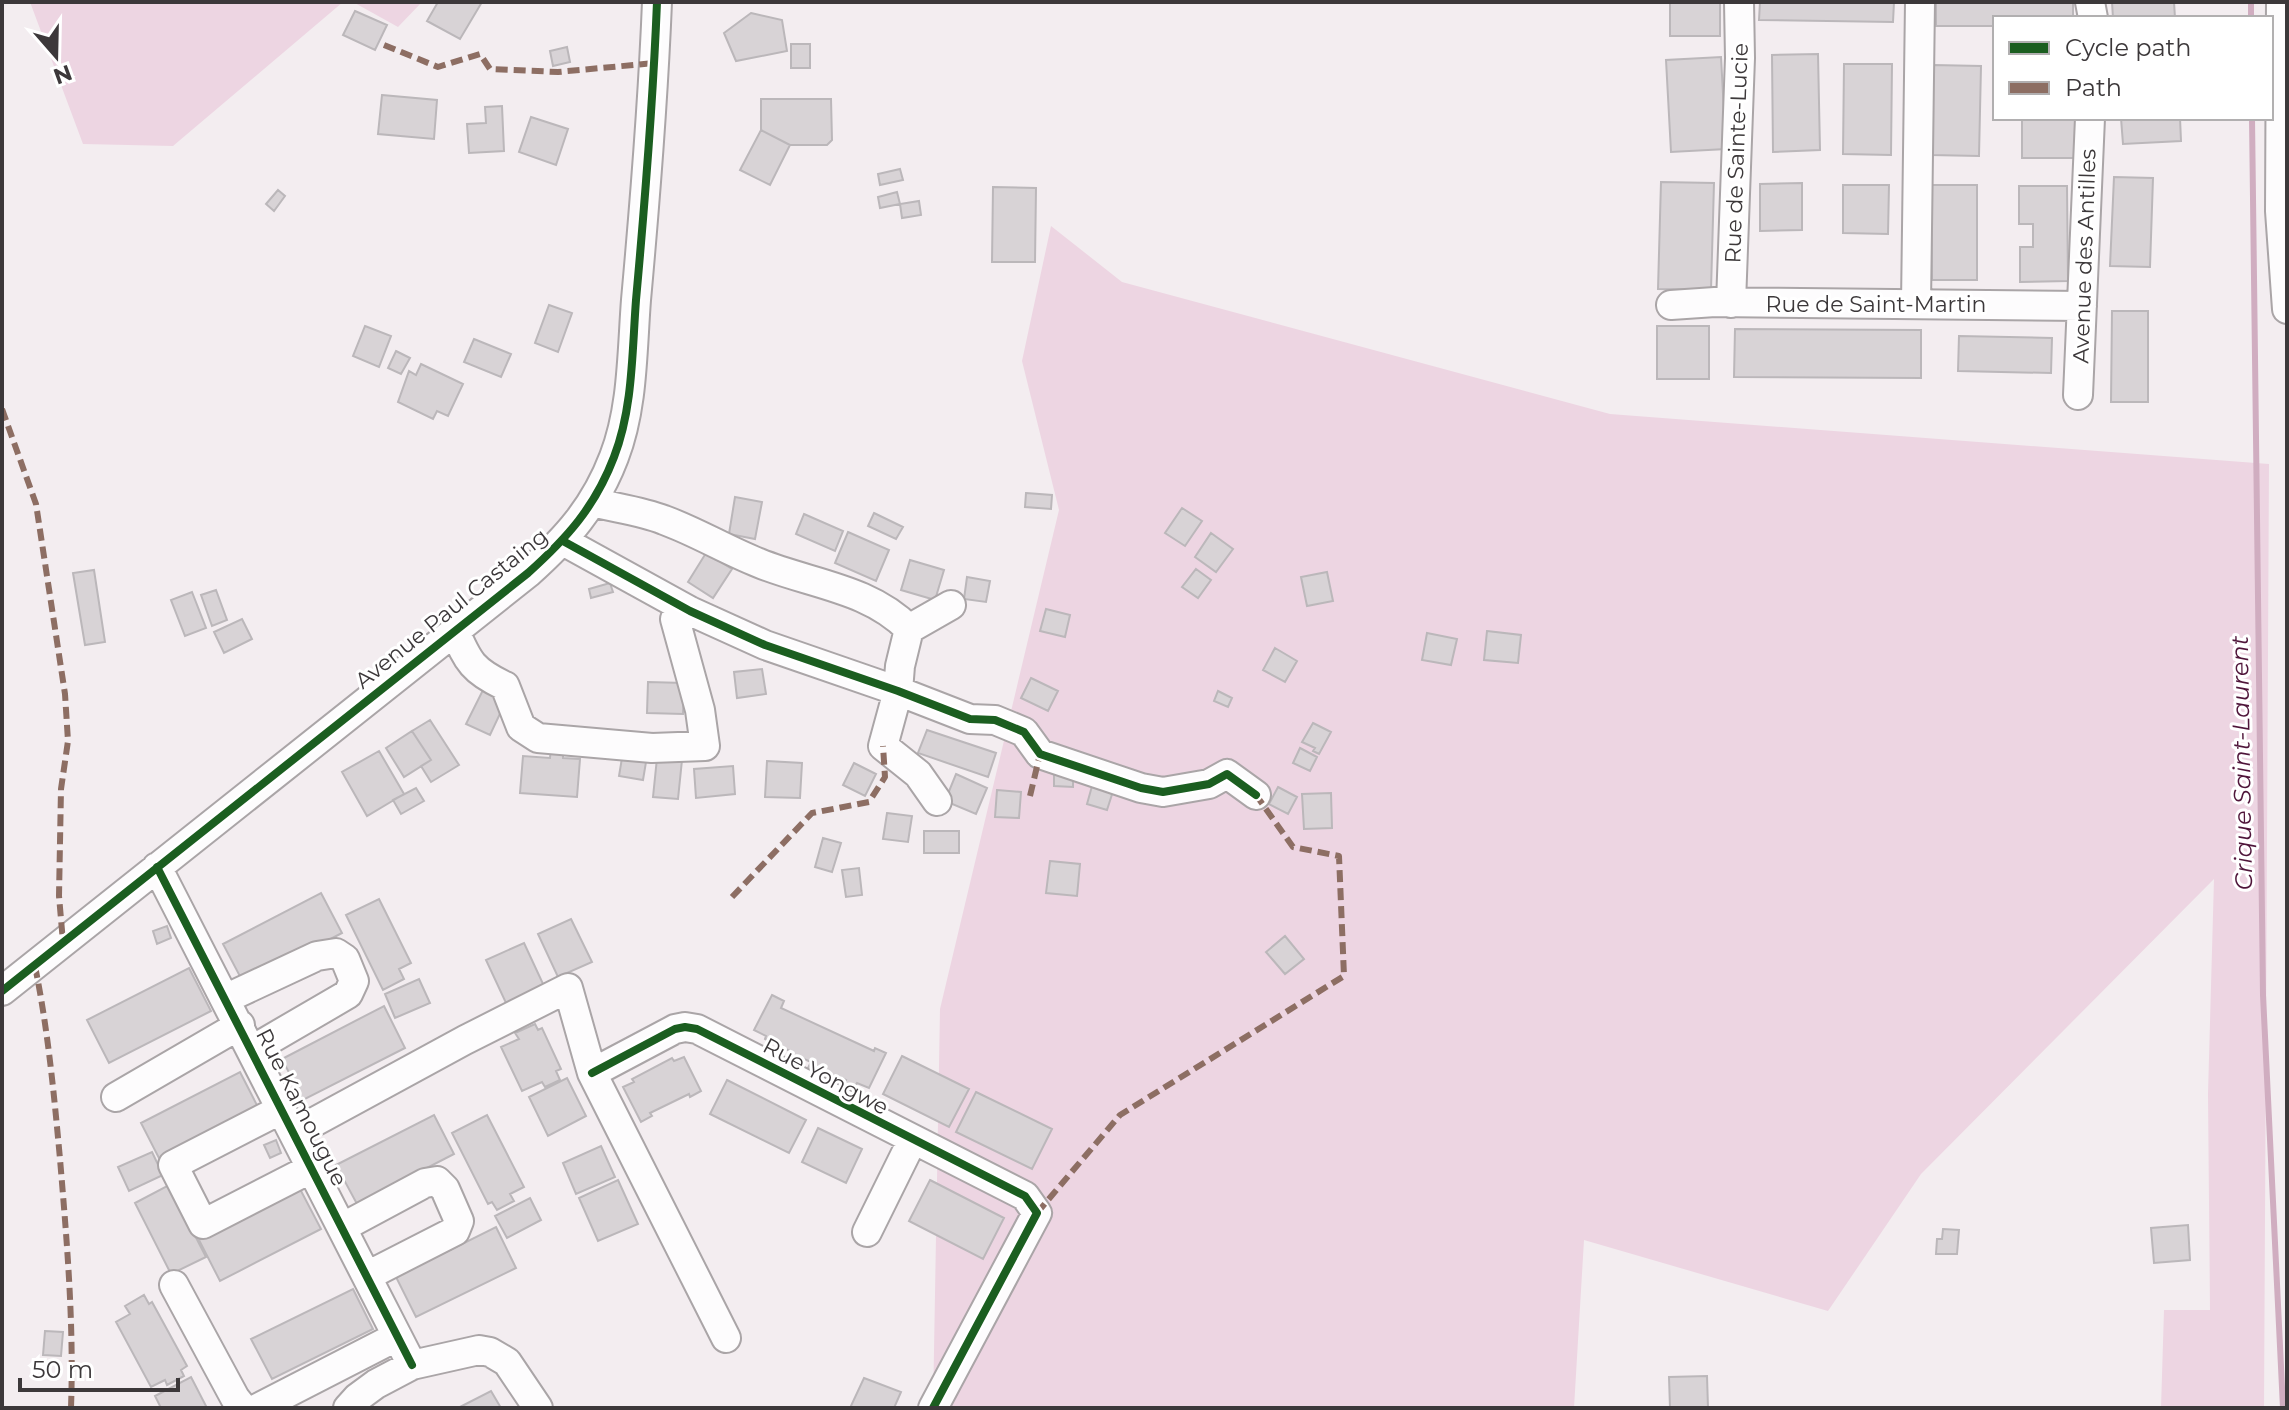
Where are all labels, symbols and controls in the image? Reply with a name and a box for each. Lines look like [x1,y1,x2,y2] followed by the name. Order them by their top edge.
[16,16,96,96] north arrow
[1993,16,2273,120] legend
[2065,33,2192,62] text: Cycle path
[1719,42,1754,264] street label: Rue de Sainte-Lucie
[50,59,76,90] text: N
[2065,73,2122,102] text: Path
[2067,148,2102,364] street label: Avenue des Antilles
[1766,291,1987,318] street label: Rue de Saint-Martin
[349,522,553,694] street label: Avenue Paul Castaing
[2225,635,2258,891] water label: Crique Saint-Laurent
[250,1024,353,1190] street label: Rue Kamougue
[758,1032,893,1121] street label: Rue Yongwe
[20,1342,178,1392] scale bar
[32,1355,93,1384] text: 50 m

